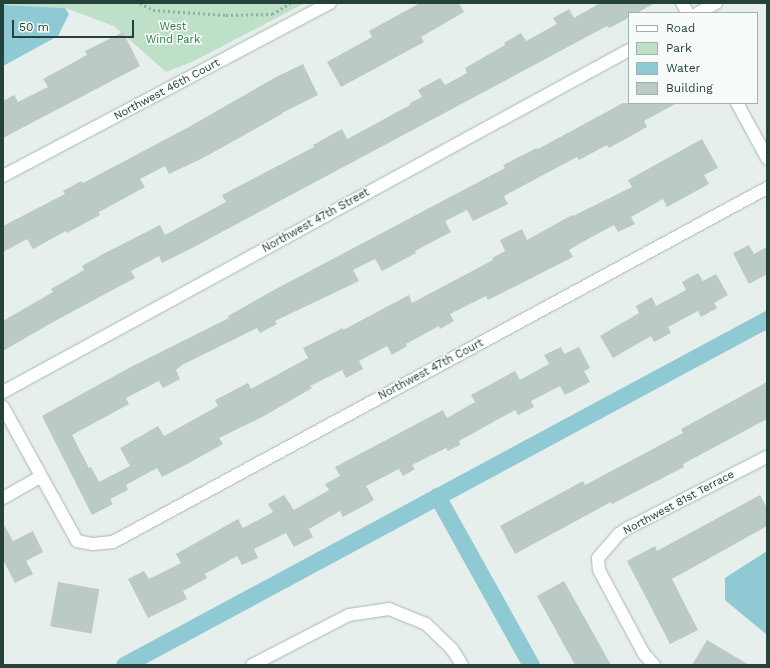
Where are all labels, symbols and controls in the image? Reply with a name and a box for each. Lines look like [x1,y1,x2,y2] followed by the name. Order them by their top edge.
[14,12,136,38] scale bar
[628,12,758,104] legend
[19,20,49,34] text: 50 m
[146,21,200,47] park label: West Wind Park
[666,21,695,35] text: Road
[666,41,692,55] text: Park
[112,57,222,123] street label: Northwest 46th Court
[666,61,700,75] text: Water
[666,81,713,95] text: Building
[260,186,372,256] street label: Northwest 47th Street
[376,337,486,403] street label: Northwest 47th Court
[621,468,737,538] street label: Northwest 81st Terrace

